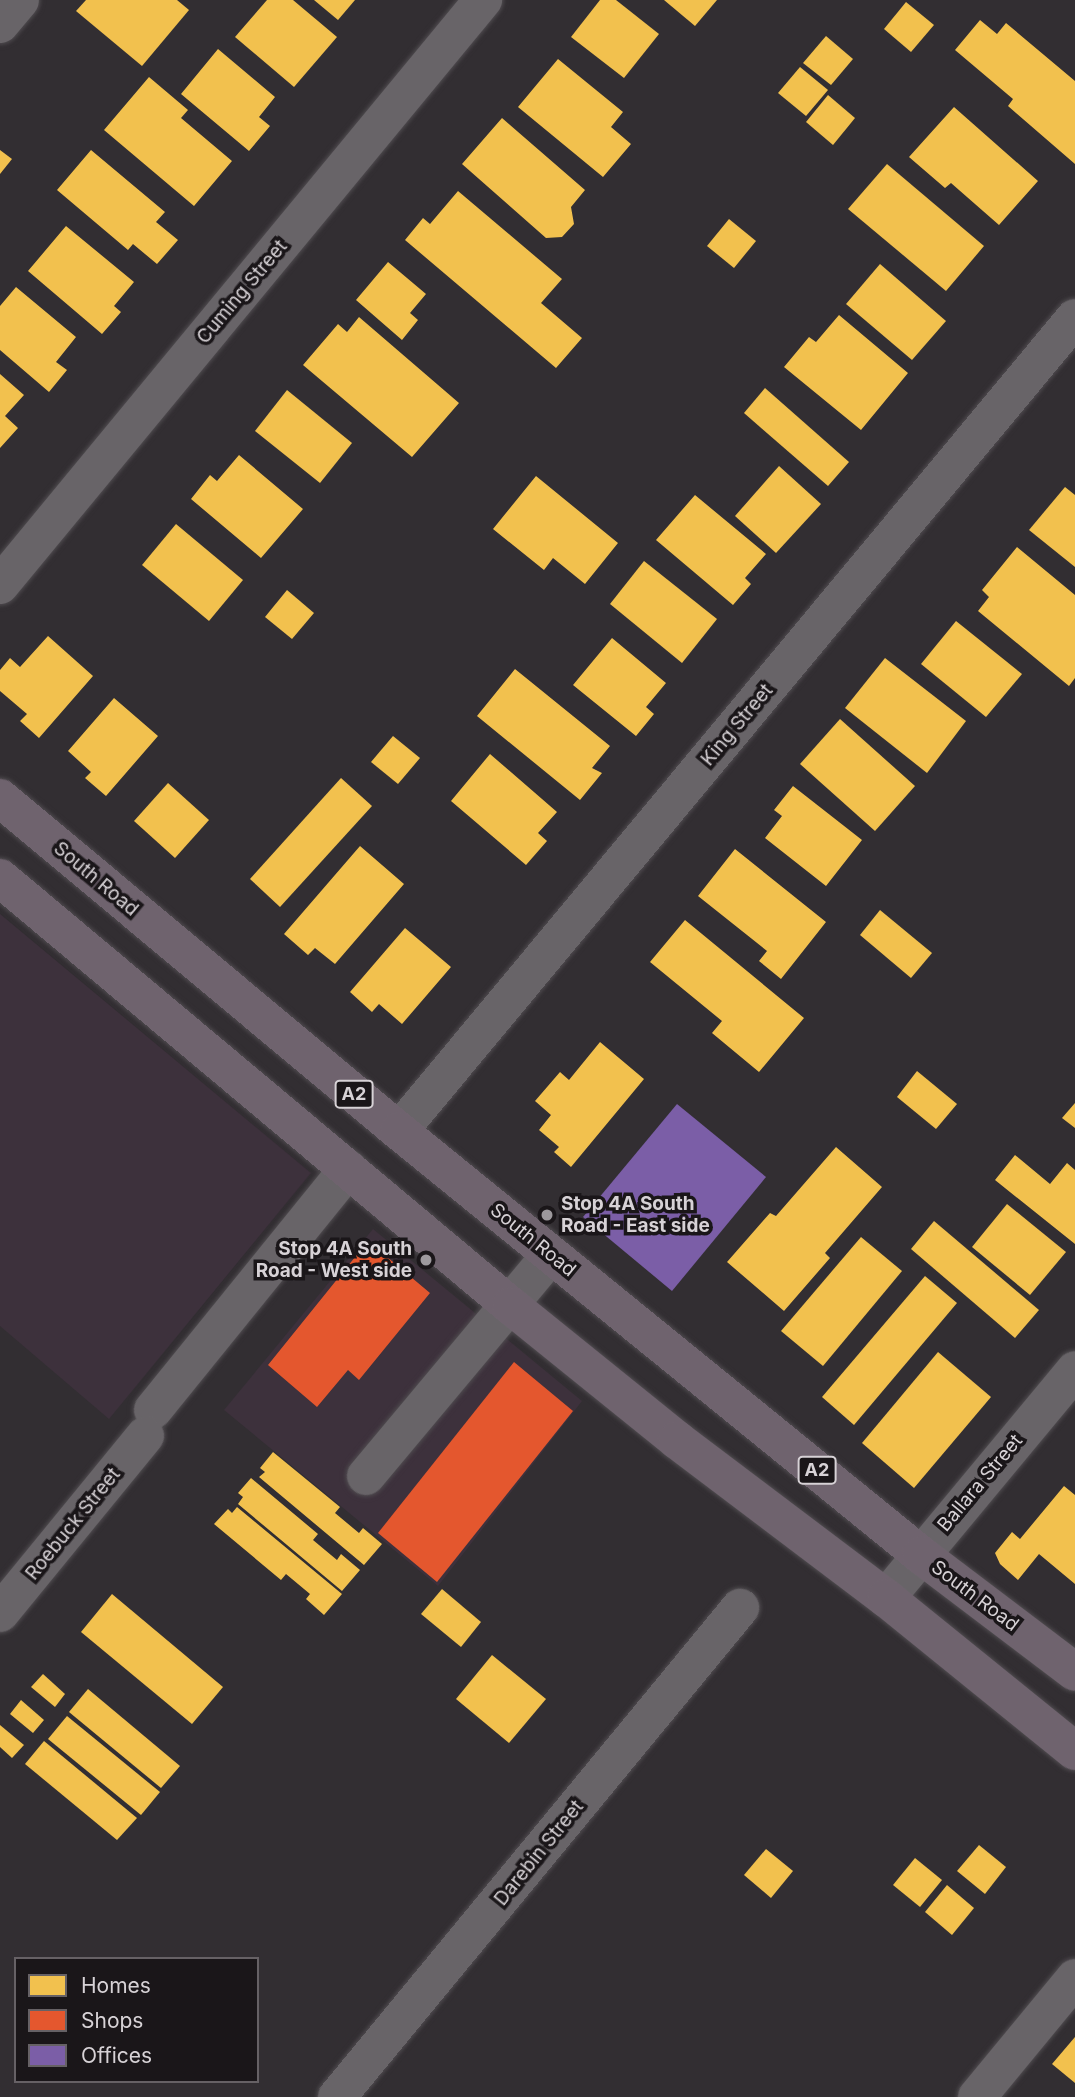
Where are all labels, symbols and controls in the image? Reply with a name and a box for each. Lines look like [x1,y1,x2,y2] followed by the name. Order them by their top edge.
[192,236,292,348] street label: Cuming Street
[696,680,778,770] street label: King Street
[49,837,143,921] street label: South Road
[333,1079,375,1108] road number: A2
[561,1193,710,1237] place label: Stop 4A South Road - East side
[486,1199,580,1281] street label: South Road
[539,1207,555,1223] marker: Stop 4A South Road - East side
[256,1238,412,1282] place label: Stop 4A South Road - West side
[418,1252,434,1268] marker: Stop 4A South Road - West side
[933,1430,1027,1536] street label: Ballara Street
[796,1456,838,1484] road number: A2
[21,1463,125,1585] street label: Roebuck Street
[927,1556,1023,1636] street label: South Road
[490,1796,588,1910] street label: Darebin Street
[14,1957,259,2083] legend
[81,1973,151,1998] text: Homes
[81,2008,143,2033] text: Shops
[81,2043,152,2068] text: Offices

